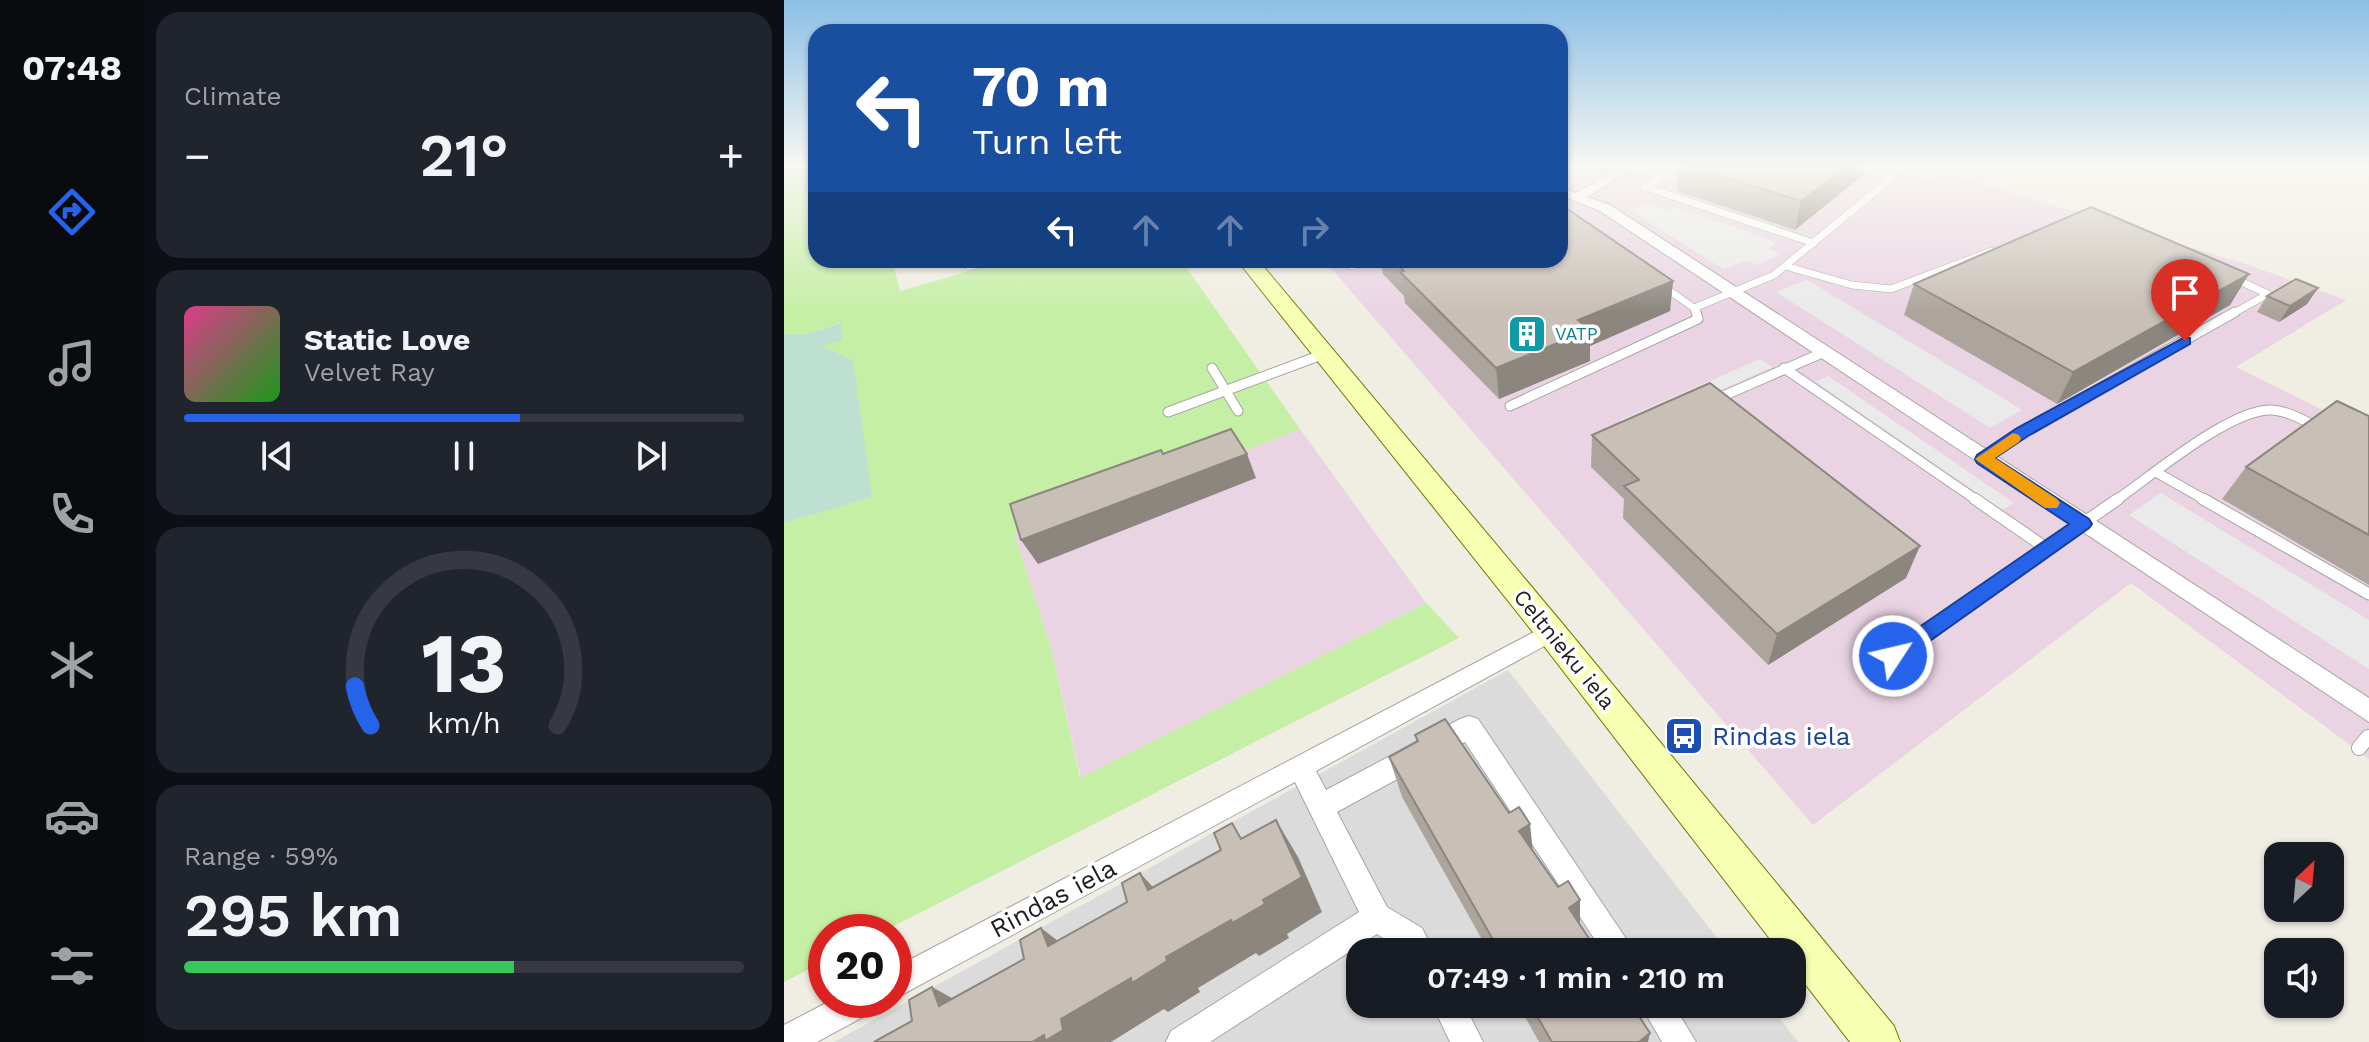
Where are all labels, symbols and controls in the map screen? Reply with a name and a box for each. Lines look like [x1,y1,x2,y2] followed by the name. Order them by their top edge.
[22,47,122,89] text: 07:48
[972,54,1109,120] text: 70 m
[840,56,944,160] icon: left
[184,81,282,111] text: Climate
[419,120,509,191] text: 21°
[972,121,1122,163] text: Turn left
[184,130,211,182] text: −
[717,130,744,182] text: +
[44,184,100,240] icon: directions
[1040,208,1084,252] icon: left
[1124,208,1168,252] icon: ahead
[1208,208,1252,252] icon: ahead
[1292,208,1336,252] icon: right
[2151,259,2219,341] pin
[2163,271,2207,315] icon: arrive
[1506,313,1548,355] building icon: VATP
[304,322,470,357] text: Static Love
[1555,323,1598,344] place label: VATP
[44,335,100,391] icon: music
[304,357,435,387] text: Velvet Ray
[255,434,299,478] icon: previous
[442,434,486,478] icon: pause
[629,434,673,478] icon: next
[44,486,100,542] icon: phone
[1509,584,1621,714] street label: Celtnieku iela
[421,614,507,711] text: 13
[1851,614,1935,698] position arrow
[44,637,100,693] icon: climate
[427,706,501,740] text: km/h
[1663,715,1705,757] bus stop icon: Rindas iela
[1712,721,1851,751] place label: Rindas iela
[44,788,100,844] icon: car
[184,841,338,871] text: Range · 59%
[2264,842,2344,922] north arrow
[2264,842,2344,1018] map controls
[985,852,1121,944] street label: Rindas iela
[184,880,402,951] text: 295 km
[808,914,912,1018] speed limit sign: 20
[44,938,100,994] icon: filters
[2264,938,2344,1018] button: sound
[1427,960,1725,995] text: 07:49 · 1 min · 210 m

